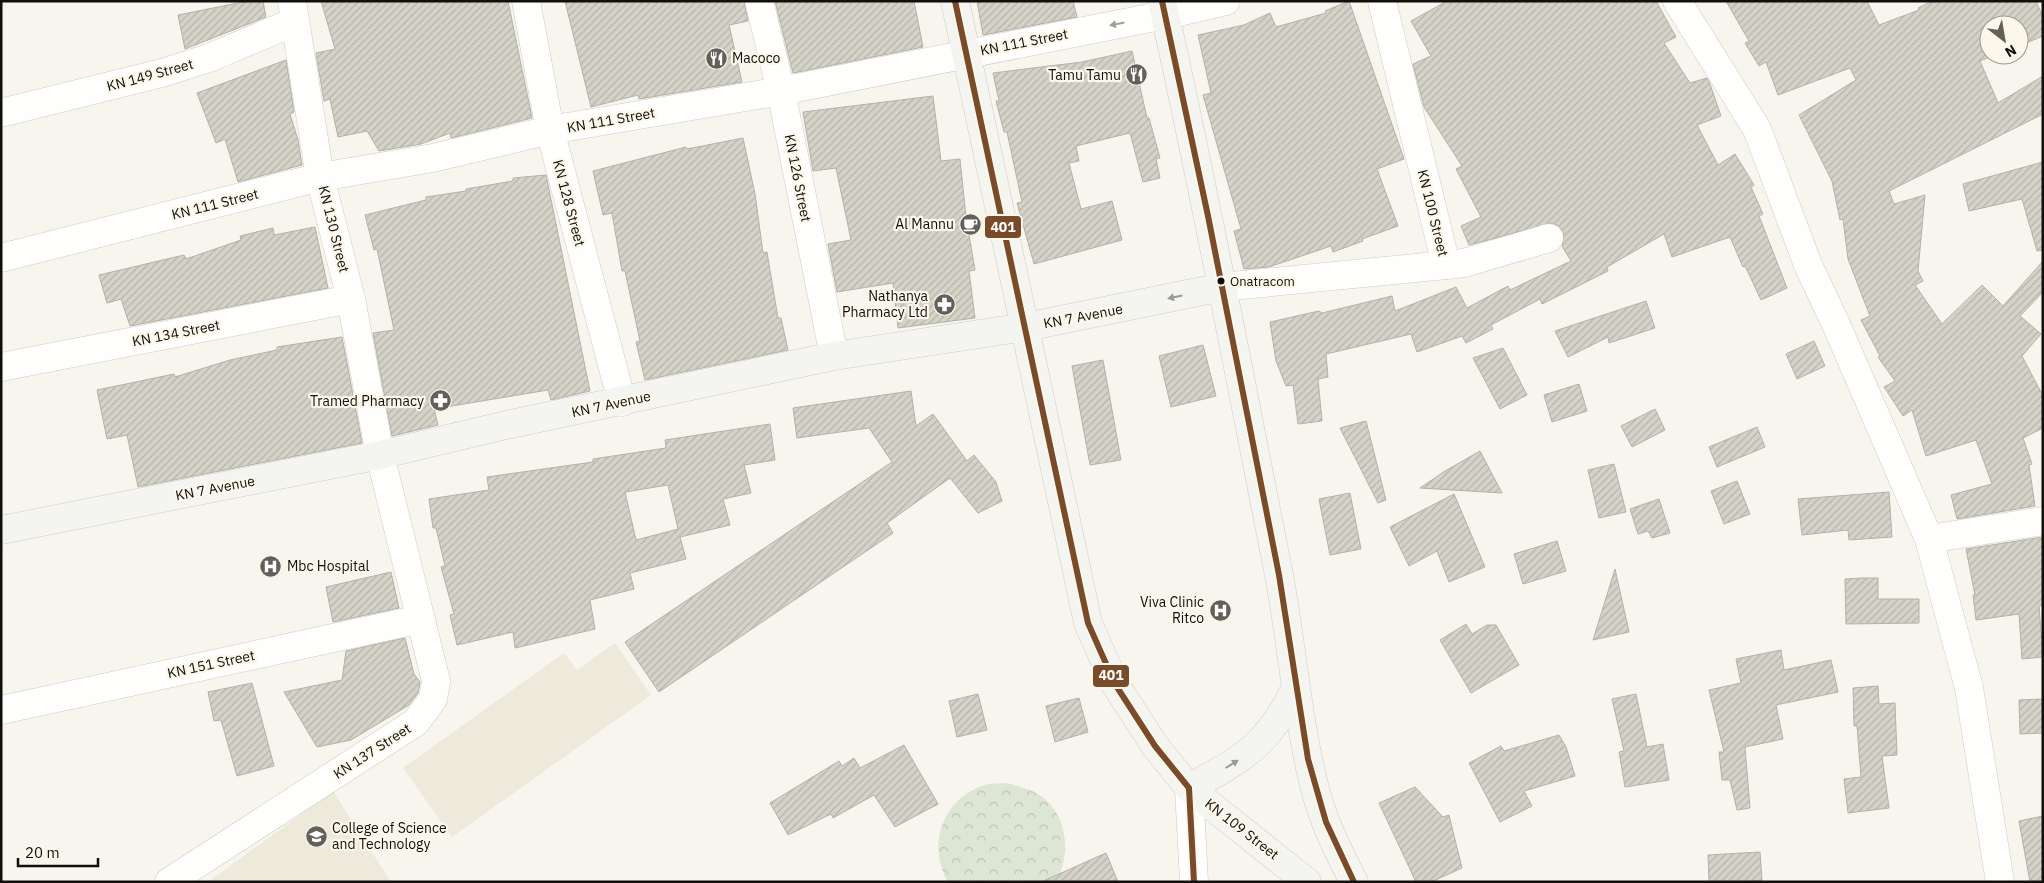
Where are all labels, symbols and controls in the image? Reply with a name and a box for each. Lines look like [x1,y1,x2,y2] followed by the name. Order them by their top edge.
[1979,15,2029,65] north arrow
[1109,21,1125,29] one-way arrow
[979,25,1069,59] street label: KN 111 Street
[2002,41,2020,61] text: N
[704,46,728,70] restaurant icon: Macoco
[732,49,781,67] place label: Macoco
[105,55,195,95] street label: KN 149 Street
[1125,63,1149,87] restaurant icon: Tamu Tamu
[1048,66,1121,84] place label: Tamu Tamu
[566,103,656,137] street label: KN 111 Street
[781,133,815,223] street label: KN 126 Street
[549,158,589,248] street label: KN 128 Street
[1414,168,1453,258] street label: KN 100 Street
[170,184,260,223] street label: KN 111 Street
[315,184,354,274] street label: KN 130 Street
[958,212,982,236] cafe icon: Al Mannu
[895,215,954,233] place label: Al Mannu
[984,215,1022,239] line badge: 401
[990,218,1016,236] text: 401
[1230,273,1295,290] place label: Onatracom
[1216,276,1226,286] marker: Onatracom
[842,287,929,321] place label: Nathanya Pharmacy Ltd
[932,292,956,316] pharmacy icon: Nathanya Pharmacy Ltd
[1167,293,1182,301] one-way arrow
[1042,299,1125,333] street label: KN 7 Avenue
[131,316,221,350] street label: KN 134 Street
[570,387,653,421] street label: KN 7 Avenue
[428,389,452,413] pharmacy icon: Tramed Pharmacy
[310,392,424,410] place label: Tramed Pharmacy
[174,471,257,505] street label: KN 7 Avenue
[259,554,283,578] hospital icon: Mbc Hospital
[287,557,369,575] place label: Mbc Hospital
[1140,593,1204,627] place label: Viva Clinic Ritco
[1208,598,1232,622] hospital icon: Viva Clinic Ritco
[166,646,256,682] street label: KN 151 Street
[1092,664,1130,688] line badge: 401
[1098,666,1124,684] text: 401
[330,719,414,783] street label: KN 137 Street
[1225,759,1238,768] one-way arrow
[1201,795,1283,864] street label: KN 109 Street
[332,819,447,853] place label: College of Science and Technology
[304,824,328,848] school or university icon: College of Science and Technology
[18,836,98,868] scale bar
[25,843,60,862] text: 20 m

